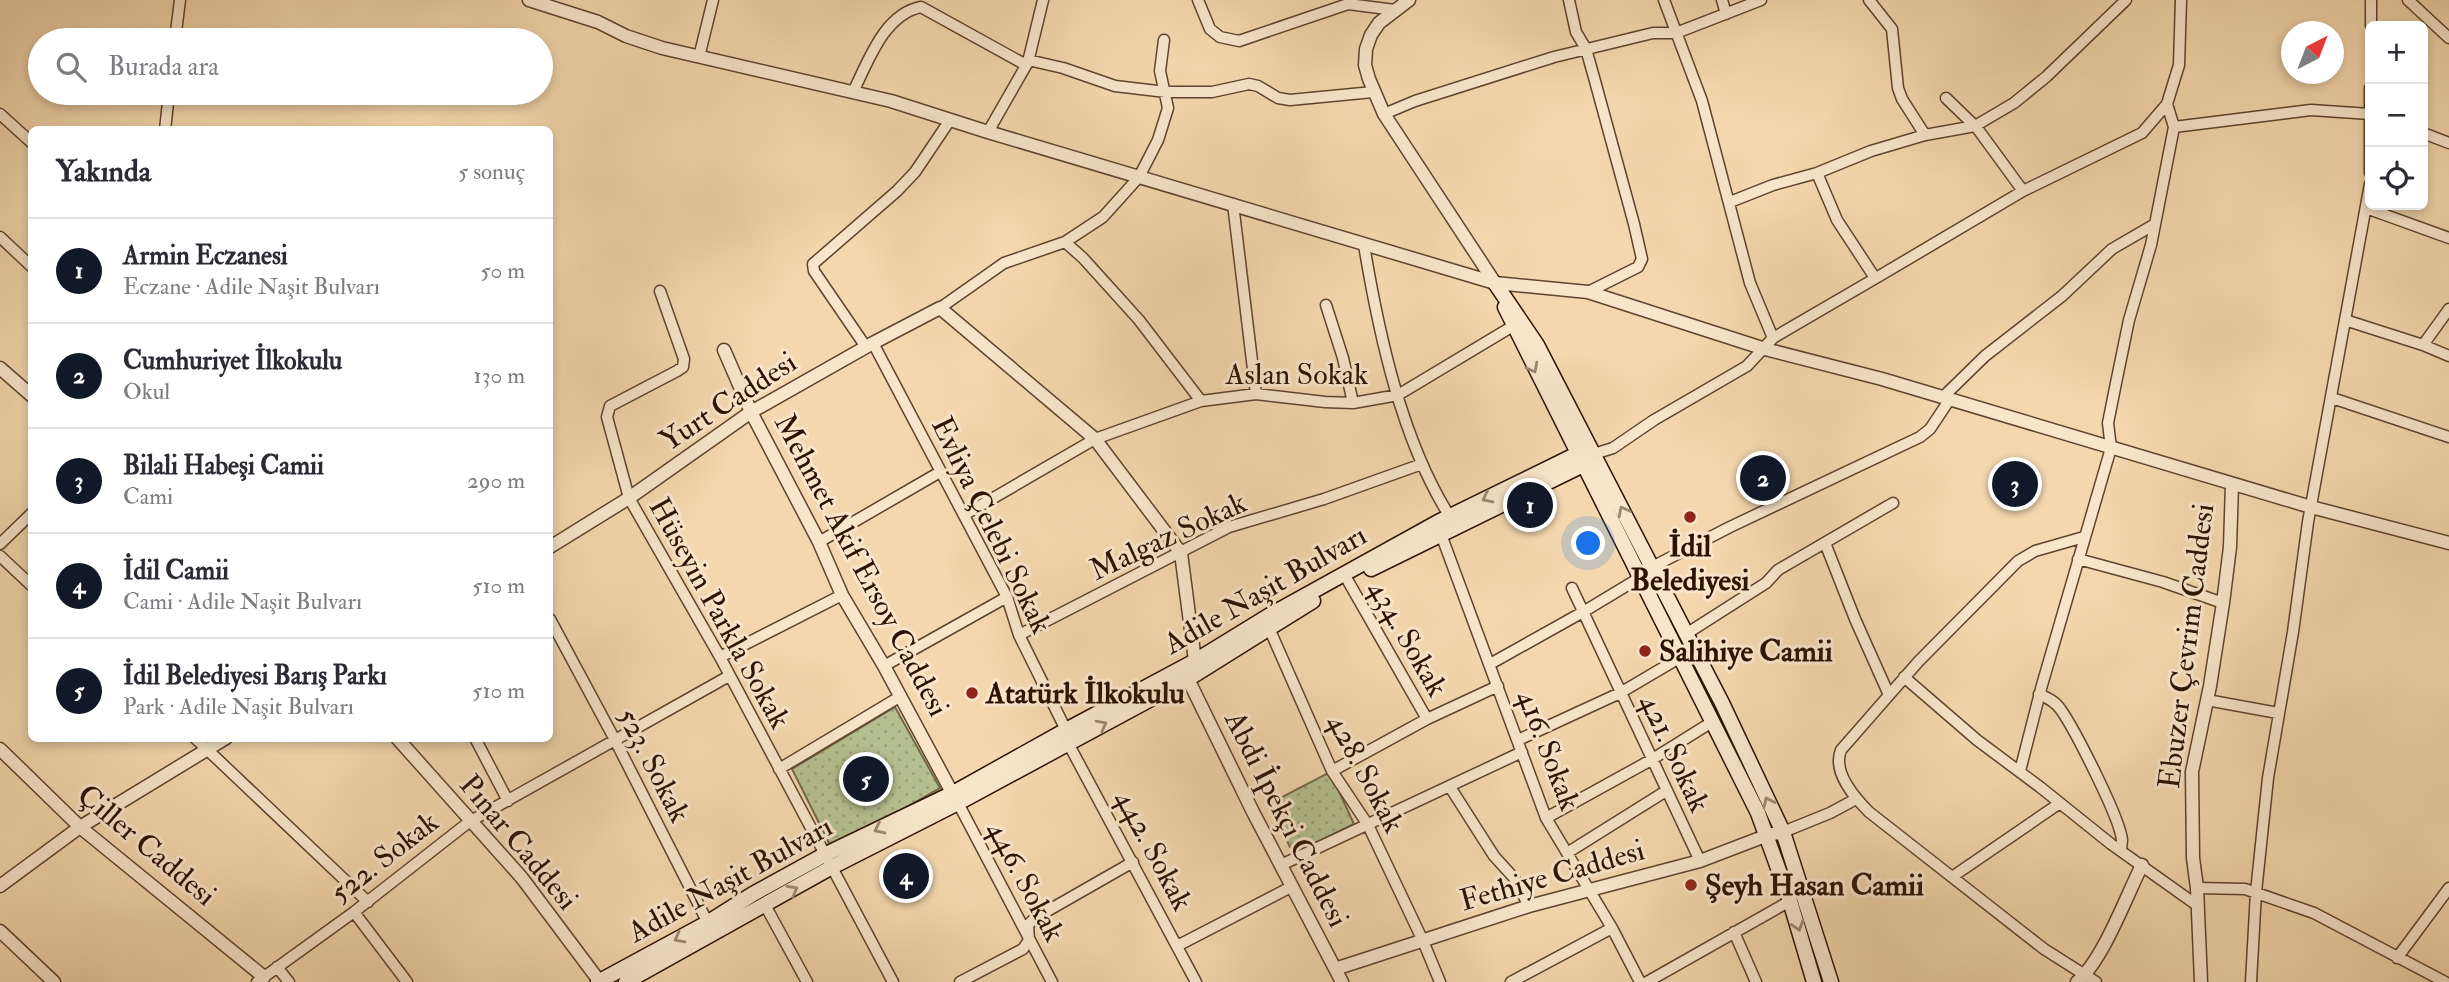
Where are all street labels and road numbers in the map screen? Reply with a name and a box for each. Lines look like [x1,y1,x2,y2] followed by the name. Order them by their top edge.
[653,344,804,459] street label: Yurt Caddesi
[1225,356,1368,393] street label: Aslan Sokak
[766,408,957,723] street label: Mehmet Akif Ersoy Caddesi
[923,411,1060,640] street label: Evliya Çelebi Sokak
[1084,484,1252,589] street label: Malgaz Sokak
[641,491,798,735] street label: Hüseyin Parkla Sokak
[2151,501,2222,791] street label: Ebuzer Çevrim Caddesi
[1156,516,1373,663] street label: Adile Naşit Bulvarı
[1359,573,1456,703] street label: 434. Sokak
[1509,685,1588,816] street label: 416. Sokak
[1631,688,1718,818] street label: 421. Sokak
[609,702,698,829] street label: 523. Sokak
[1216,704,1357,933] street label: Abdi İpekçi Caddesi
[1319,707,1412,839] street label: 428. Sokak
[451,767,586,918] street label: Pınar Caddesi
[70,777,224,914] street label: Çiller Caddesi
[1106,783,1201,917] street label: 442. Sokak
[323,804,446,911] street label: 522. Sokak
[621,808,839,951] street label: Adile Naşit Bulvarı
[978,815,1073,948] street label: 446. Sokak
[1456,831,1649,920] street label: Fethiye Caddesi

